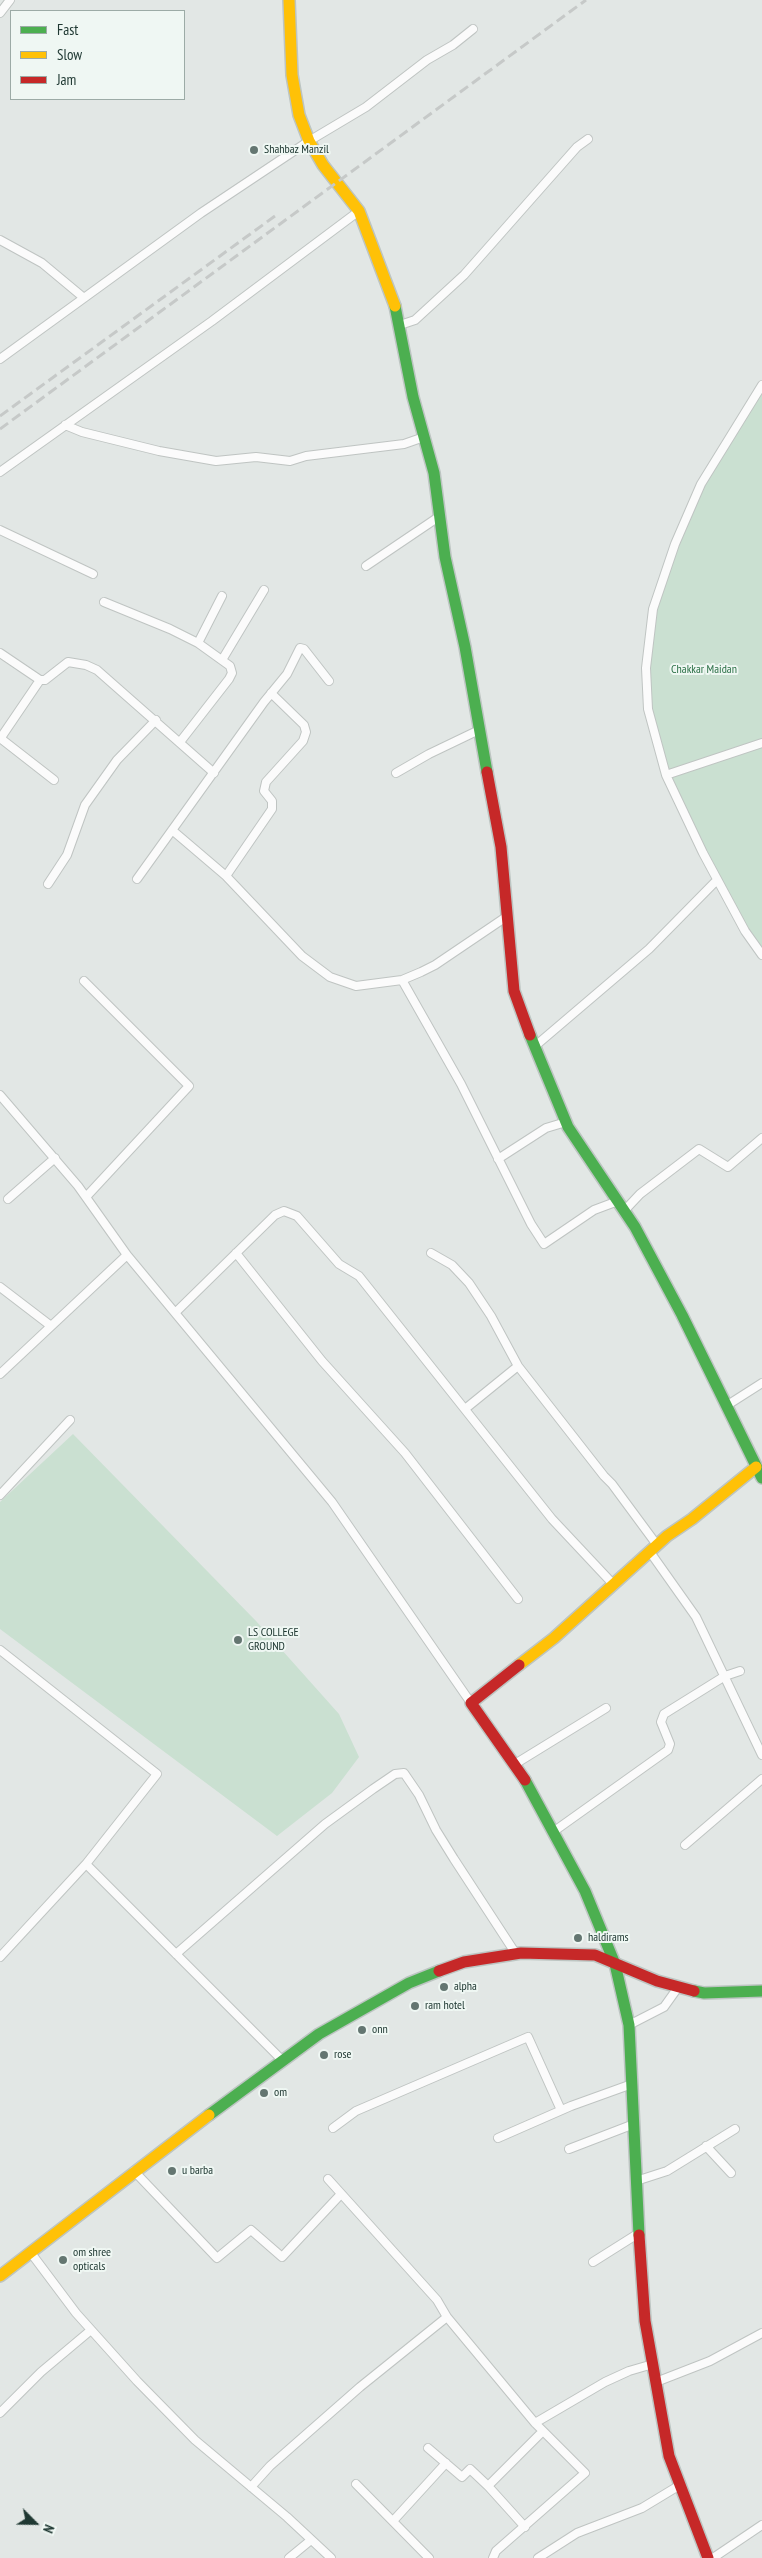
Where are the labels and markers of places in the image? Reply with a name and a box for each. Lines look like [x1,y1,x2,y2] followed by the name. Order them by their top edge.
[264,143,329,157] place label: Shahbaz Manzil
[248,144,260,156] marker: Shahbaz Manzil
[248,1626,299,1654] place label: LS COLLEGE GROUND
[232,1634,244,1646] marker: LS COLLEGE GROUND
[588,1931,629,1945] place label: haldirams
[572,1932,584,1944] marker: haldirams
[454,1980,477,1994] place label: alpha
[438,1981,450,1993] marker: alpha
[425,1999,465,2013] place label: ram hotel
[409,2000,421,2012] marker: ram hotel
[372,2023,388,2037] place label: onn
[356,2024,368,2036] marker: onn
[334,2048,351,2062] place label: rose
[318,2049,330,2061] marker: rose
[274,2086,287,2100] place label: om
[258,2087,270,2099] marker: om
[182,2164,213,2178] place label: u barba
[166,2165,178,2177] marker: u barba
[73,2246,111,2274] place label: om shree opticals
[57,2254,69,2266] marker: om shree opticals

